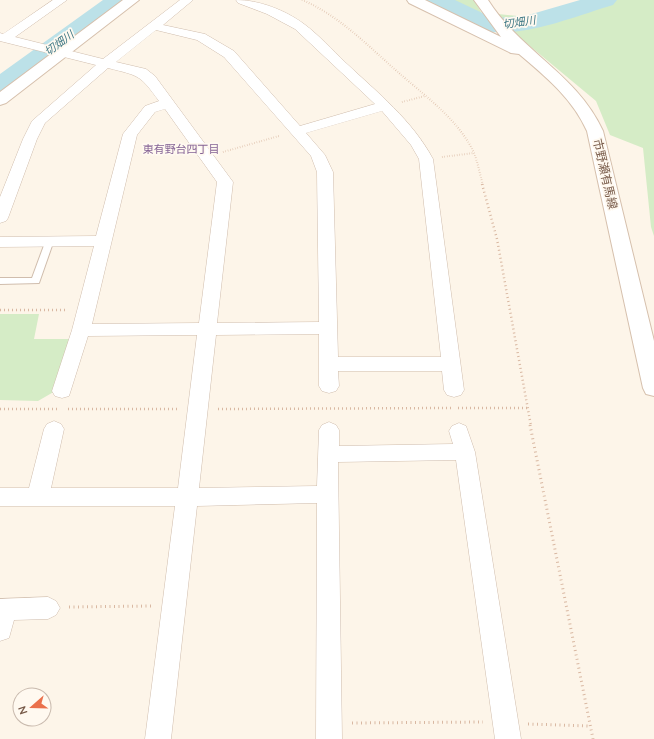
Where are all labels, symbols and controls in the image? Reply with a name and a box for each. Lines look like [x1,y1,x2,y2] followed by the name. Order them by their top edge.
[502,13,537,31] water label: 切畑川
[42,27,77,58] water label: 切畑川
[590,137,621,211] street label: 市野瀬有馬線
[143,142,220,156] district label: 東有野台四丁目
[12,687,52,727] north arrow
[15,704,31,717] text: N

